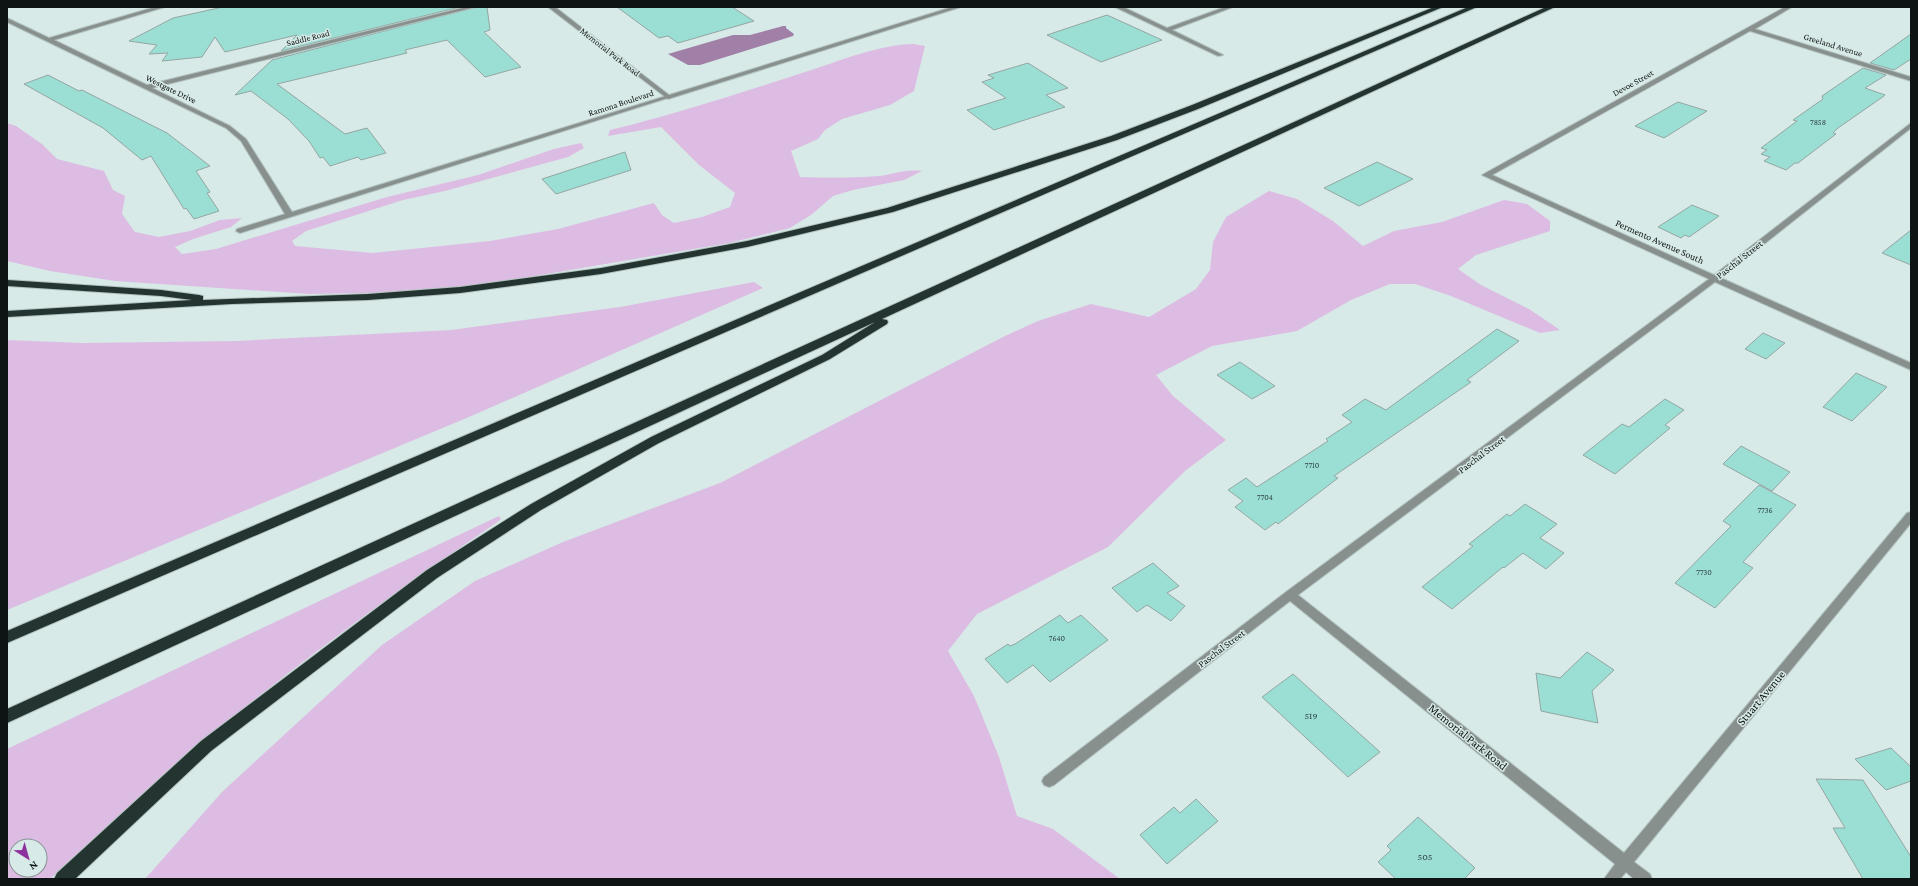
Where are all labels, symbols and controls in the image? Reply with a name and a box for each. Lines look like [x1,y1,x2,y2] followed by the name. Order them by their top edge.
[578,26,642,79] street label: Memorial Park Road
[285,28,331,48] street label: Saddle Road
[1802,31,1864,59] street label: Greeland Avenue
[1611,67,1656,98] street label: Devoe Street
[144,72,198,106] street label: Westgate Drive
[587,88,655,118] street label: Ramona Boulevard
[1810,118,1826,127] house number: 7858
[1614,217,1706,266] street label: Permento Avenue South
[1714,238,1765,281] street label: Paschal Street
[1456,433,1507,475] street label: Paschal Street
[1305,461,1320,470] house number: 7710
[1257,493,1273,502] house number: 7704
[1757,506,1773,515] house number: 7736
[1696,568,1712,577] house number: 7730
[1196,627,1247,669] street label: Paschal Street
[1049,634,1066,643] house number: 7640
[1734,668,1788,728] street label: Stuart Avenue
[1426,701,1511,773] street label: Memorial Park Road
[1304,710,1318,721] house number: 519
[8,838,48,878] north arrow
[1417,851,1433,862] house number: 505
[27,859,41,873] text: N

